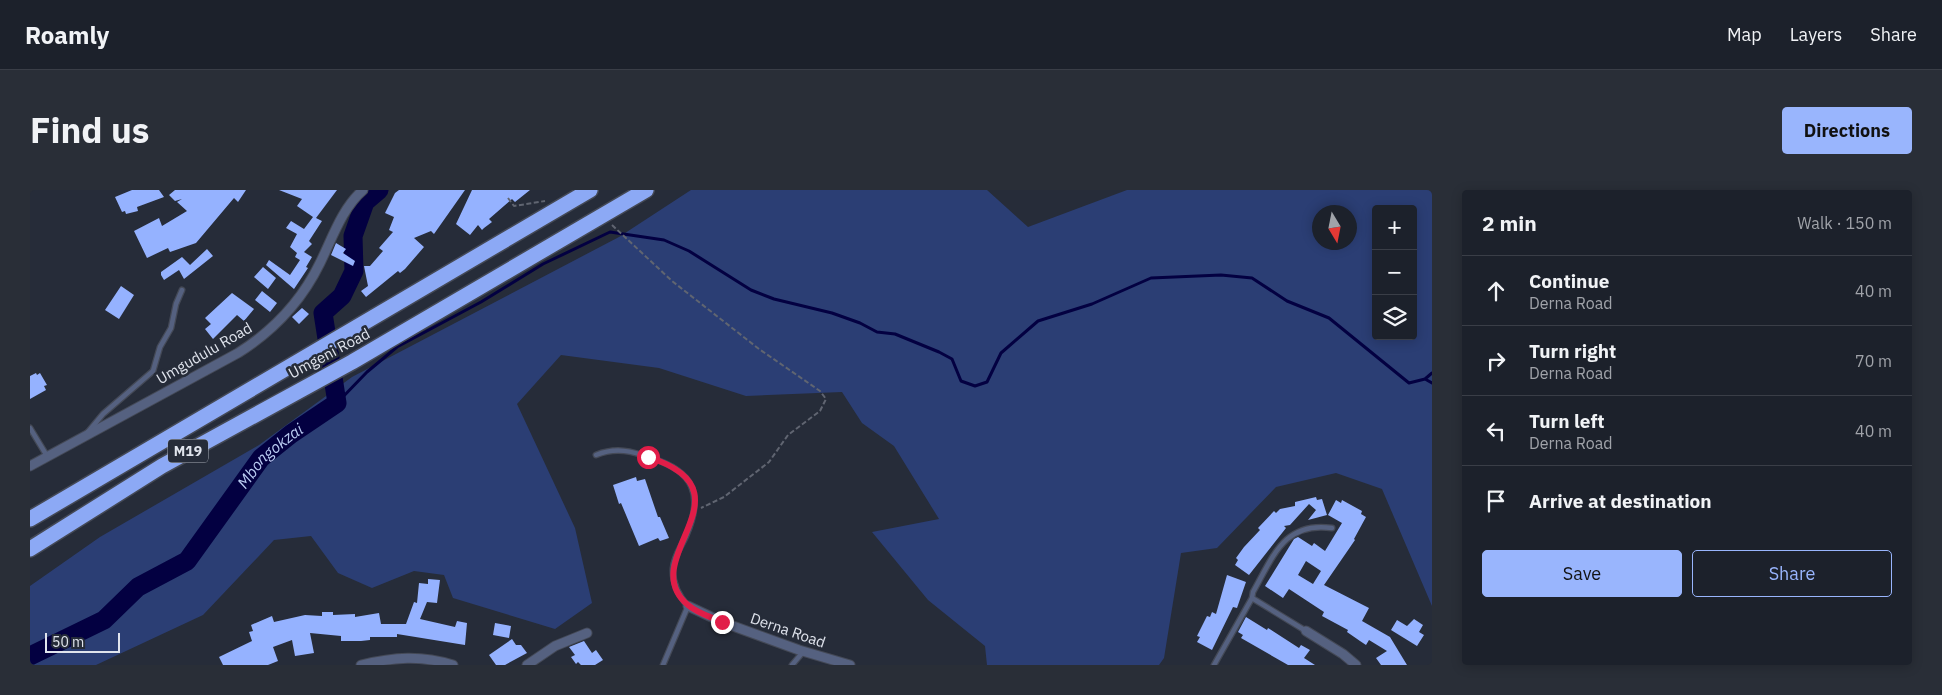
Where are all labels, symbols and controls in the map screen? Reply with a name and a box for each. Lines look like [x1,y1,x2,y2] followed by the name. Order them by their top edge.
[25,19,109,51] text: Roamly
[1727,23,1762,46] text: Map
[1790,23,1842,46] text: Layers
[1870,23,1917,46] text: Share
[30,107,149,153] text: Find us
[1782,107,1912,154] button: Directions
[1312,205,1357,250] north arrow
[1372,205,1417,340] map controls
[1372,205,1417,250] button: +
[1482,209,1537,237] text: 2 min
[1797,213,1892,233] text: Walk · 150 m
[1372,250,1417,295] button: −
[1529,269,1609,293] text: Continue
[1482,277,1510,305] icon: ahead
[1855,281,1892,301] text: 40 m
[1529,293,1613,313] text: Derna Road
[1372,295,1417,340] button: layers
[153,318,255,388] street label: Umgudulu Road
[285,324,373,382] street label: Umgeni Road
[1529,339,1616,363] text: Turn right
[1482,347,1510,375] icon: right
[1855,351,1892,371] text: 70 m
[1529,363,1613,383] text: Derna Road
[1529,409,1605,433] text: Turn left
[1482,417,1510,445] icon: left
[233,418,307,492] water label: Mbongokzai
[1855,421,1892,441] text: 40 m
[1529,433,1613,453] text: Derna Road
[168,440,208,462] road number: M19
[637,446,660,469] route start
[1482,487,1510,515] icon: arrive
[1529,489,1712,513] text: Arrive at destination
[1482,550,1682,597] button: Save
[1692,550,1892,597] button: Share
[748,608,828,652] street label: Derna Road
[711,611,734,634] route end
[45,630,120,653] scale bar
[52,633,84,651] text: 50 m

